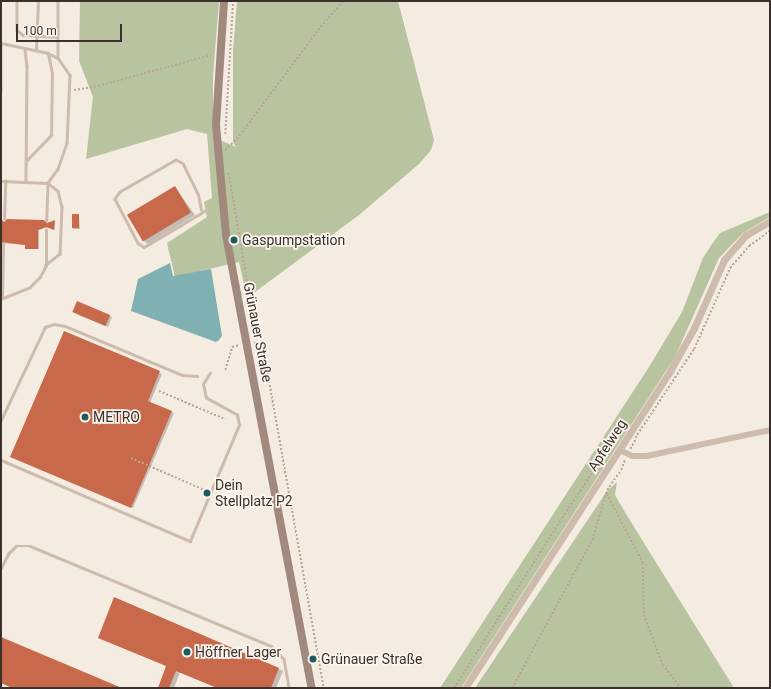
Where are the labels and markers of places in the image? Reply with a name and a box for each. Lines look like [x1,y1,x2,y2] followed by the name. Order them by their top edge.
[242,232,345,248] place label: Gaspumpstation
[229,235,239,245] marker: Gaspumpstation
[93,409,140,425] place label: METRO
[80,412,90,422] marker: METRO
[215,477,293,510] place label: Dein Stellplatz P2
[202,488,212,498] marker: Dein Stellplatz P2
[195,644,281,660] place label: Höffner Lager
[182,647,192,657] marker: Höffner Lager
[321,651,422,667] place label: Grünauer Straße
[308,654,318,664] marker: Grünauer Straße

